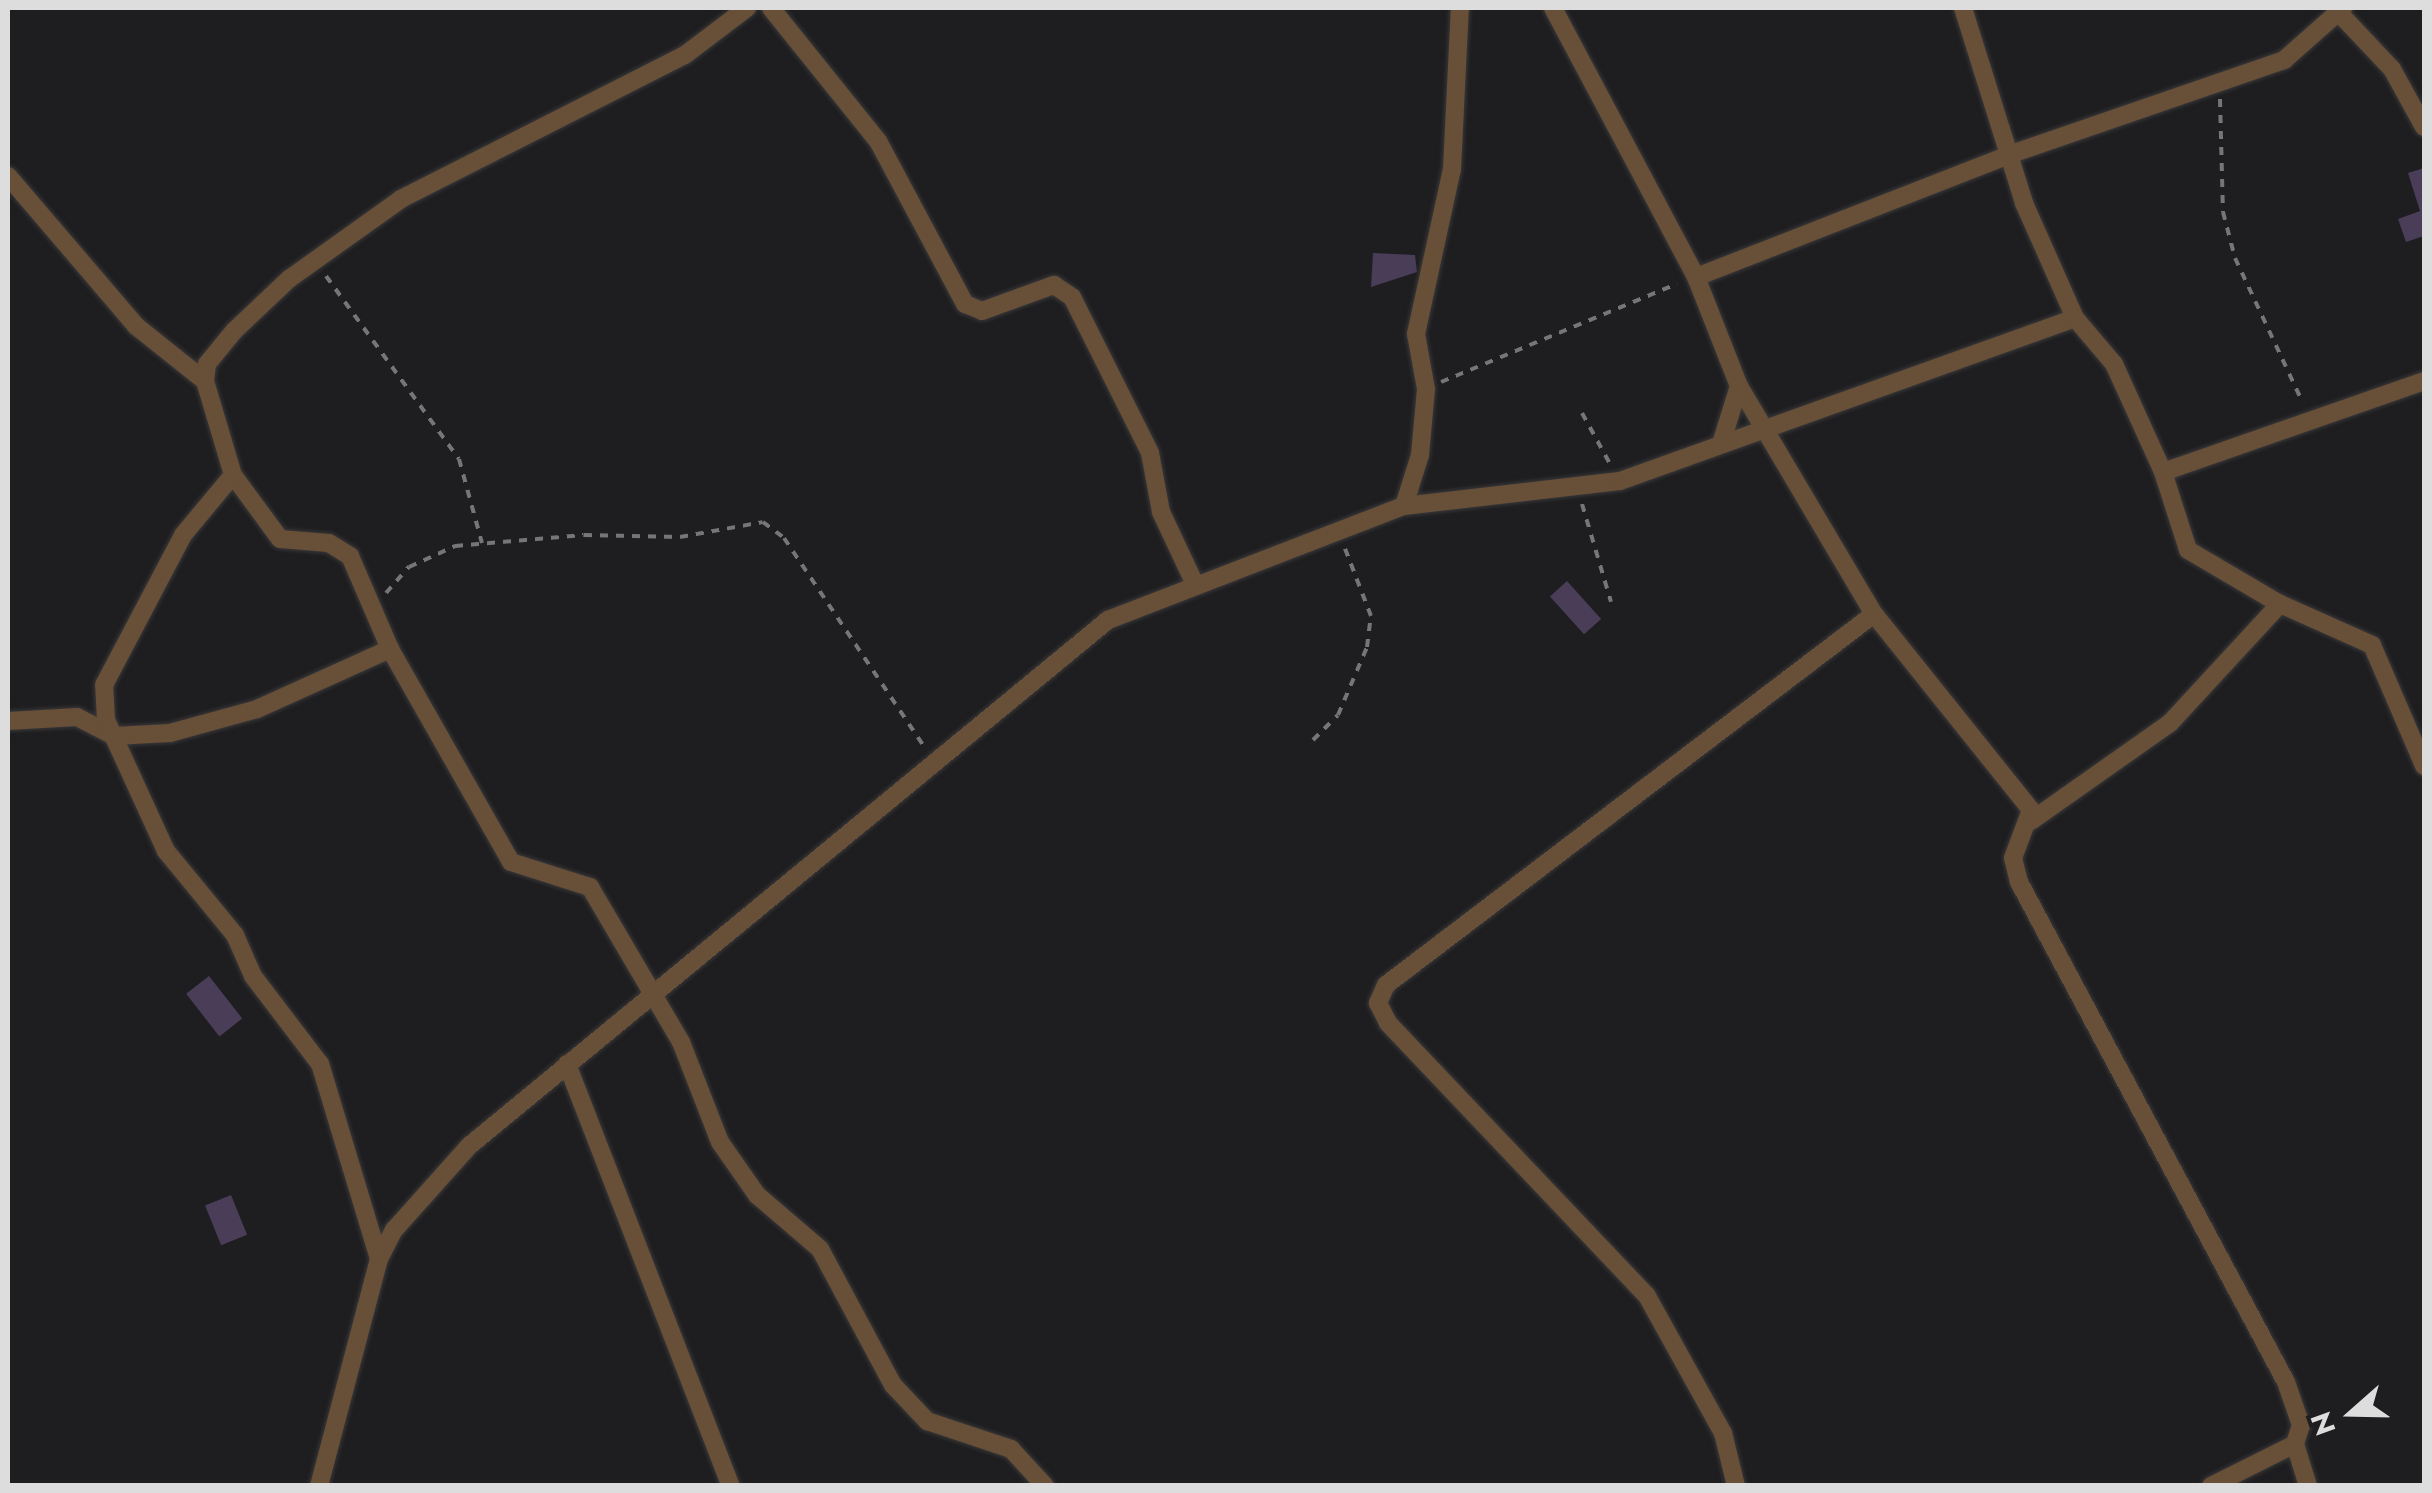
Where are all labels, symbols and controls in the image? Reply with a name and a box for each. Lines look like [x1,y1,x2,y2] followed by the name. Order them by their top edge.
[2302,1363,2402,1463] north arrow
[2300,1406,2346,1441] text: N

